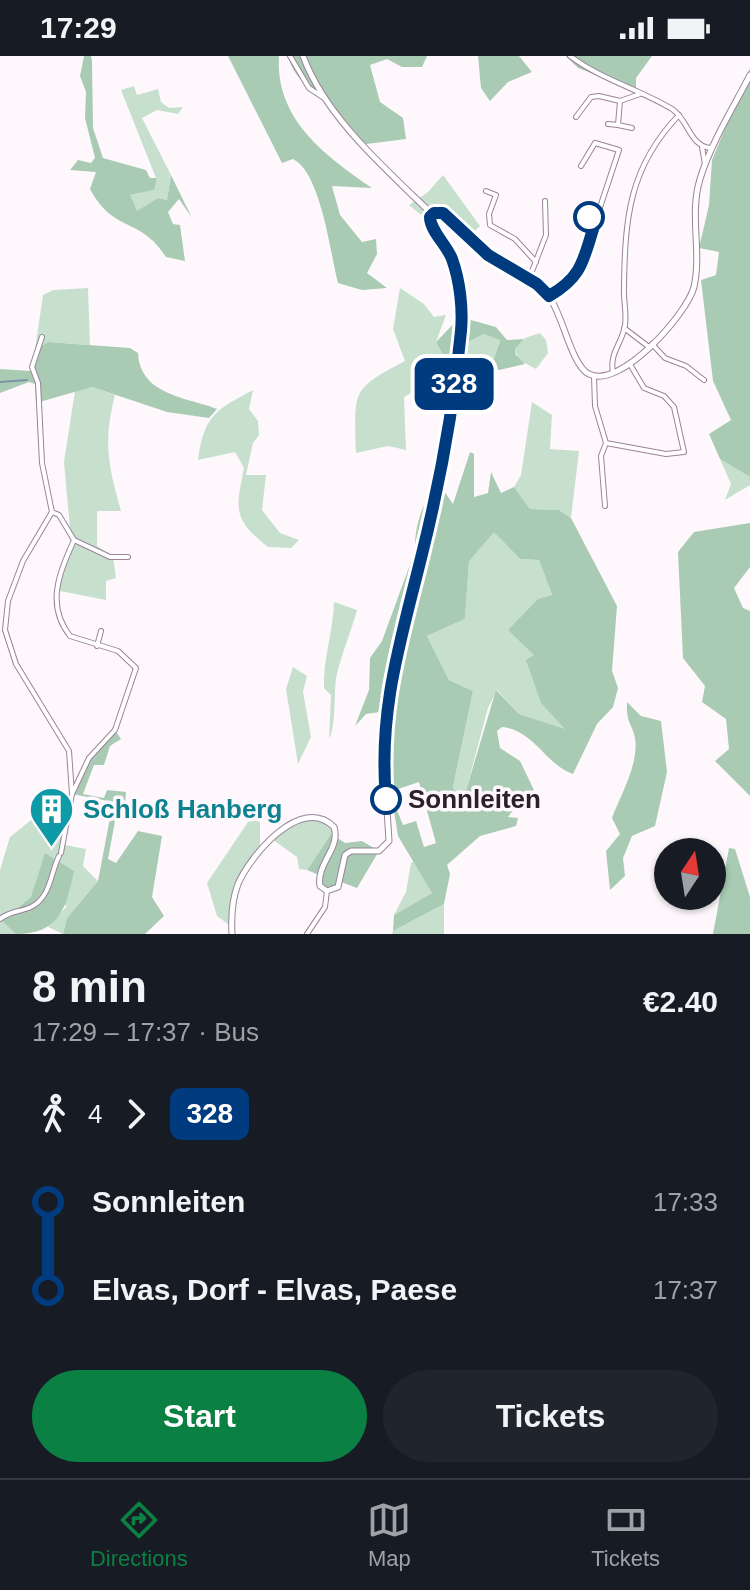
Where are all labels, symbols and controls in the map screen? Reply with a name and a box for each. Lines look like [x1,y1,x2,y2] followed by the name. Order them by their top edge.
[40,11,117,44] text: 17:29
[574,202,604,232] unlabelled marker
[408,358,500,410] line badge: 328
[431,368,477,399] text: 328
[371,784,401,814] marker: Sonnleiten
[408,784,541,814] place label: Sonnleiten
[28,785,76,848] building icon: Schloß Hanberg
[83,794,282,824] place label: Schloß Hanberg
[654,838,726,910] north arrow
[654,838,726,910] map controls
[32,962,147,1011] text: 8 min
[643,985,718,1018] text: €2.40
[32,1017,259,1047] text: 17:29 – 17:37 · Bus
[32,1092,76,1136] icon: walk
[114,1092,158,1136] icon: forward
[186,1098,233,1129] text: 328
[88,1099,102,1129] text: 4
[92,1185,245,1218] text: Sonnleiten
[653,1187,718,1217] text: 17:33
[92,1273,457,1306] text: Elvas, Dorf - Elvas, Paese
[653,1275,718,1305] text: 17:37
[32,1370,367,1462] button: Start
[383,1370,718,1462] button: Tickets
[90,1498,188,1572] tab: Directions
[367,1498,411,1572] tab: Map
[591,1498,660,1572] tab: Tickets

